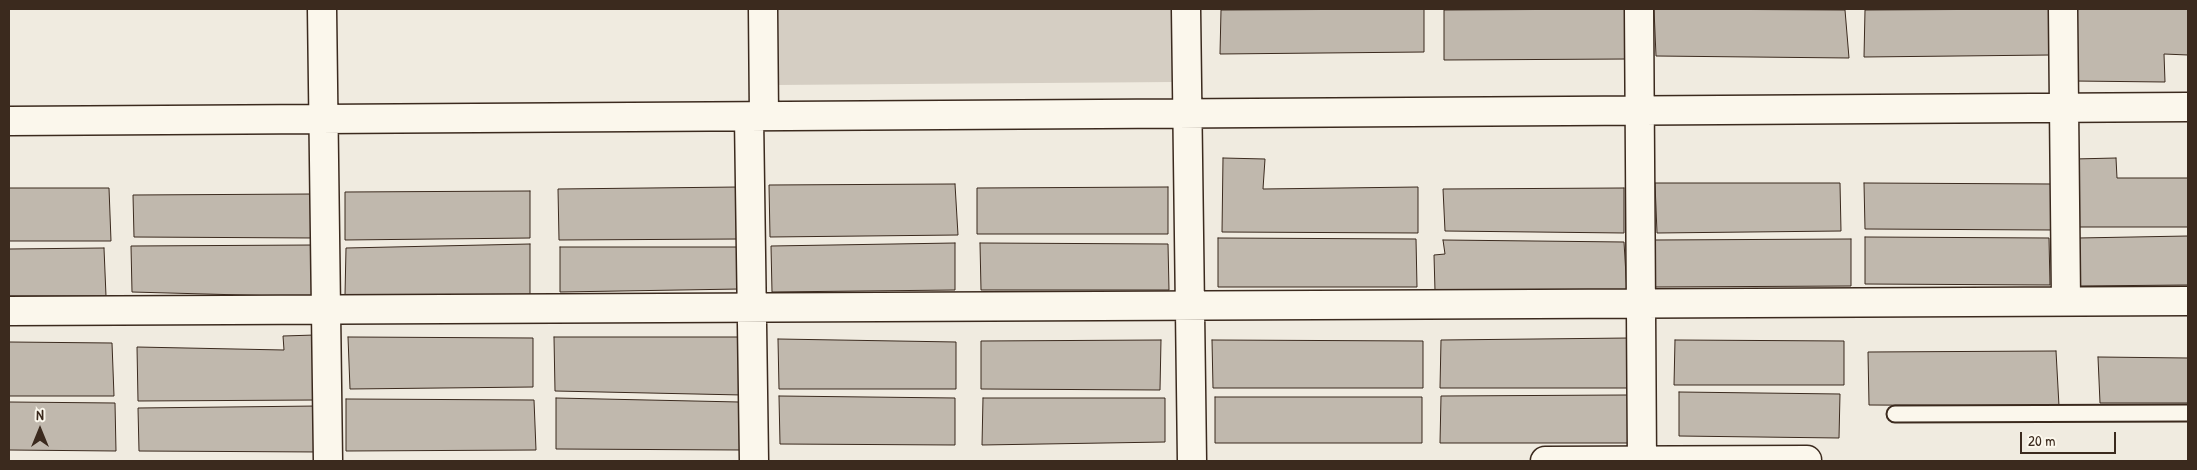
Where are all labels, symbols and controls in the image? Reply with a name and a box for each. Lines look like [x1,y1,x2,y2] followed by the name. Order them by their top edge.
[15,405,65,455] north arrow
[36,405,44,424] text: N
[2022,422,2118,454] scale bar
[2028,430,2055,451] text: 20 m

